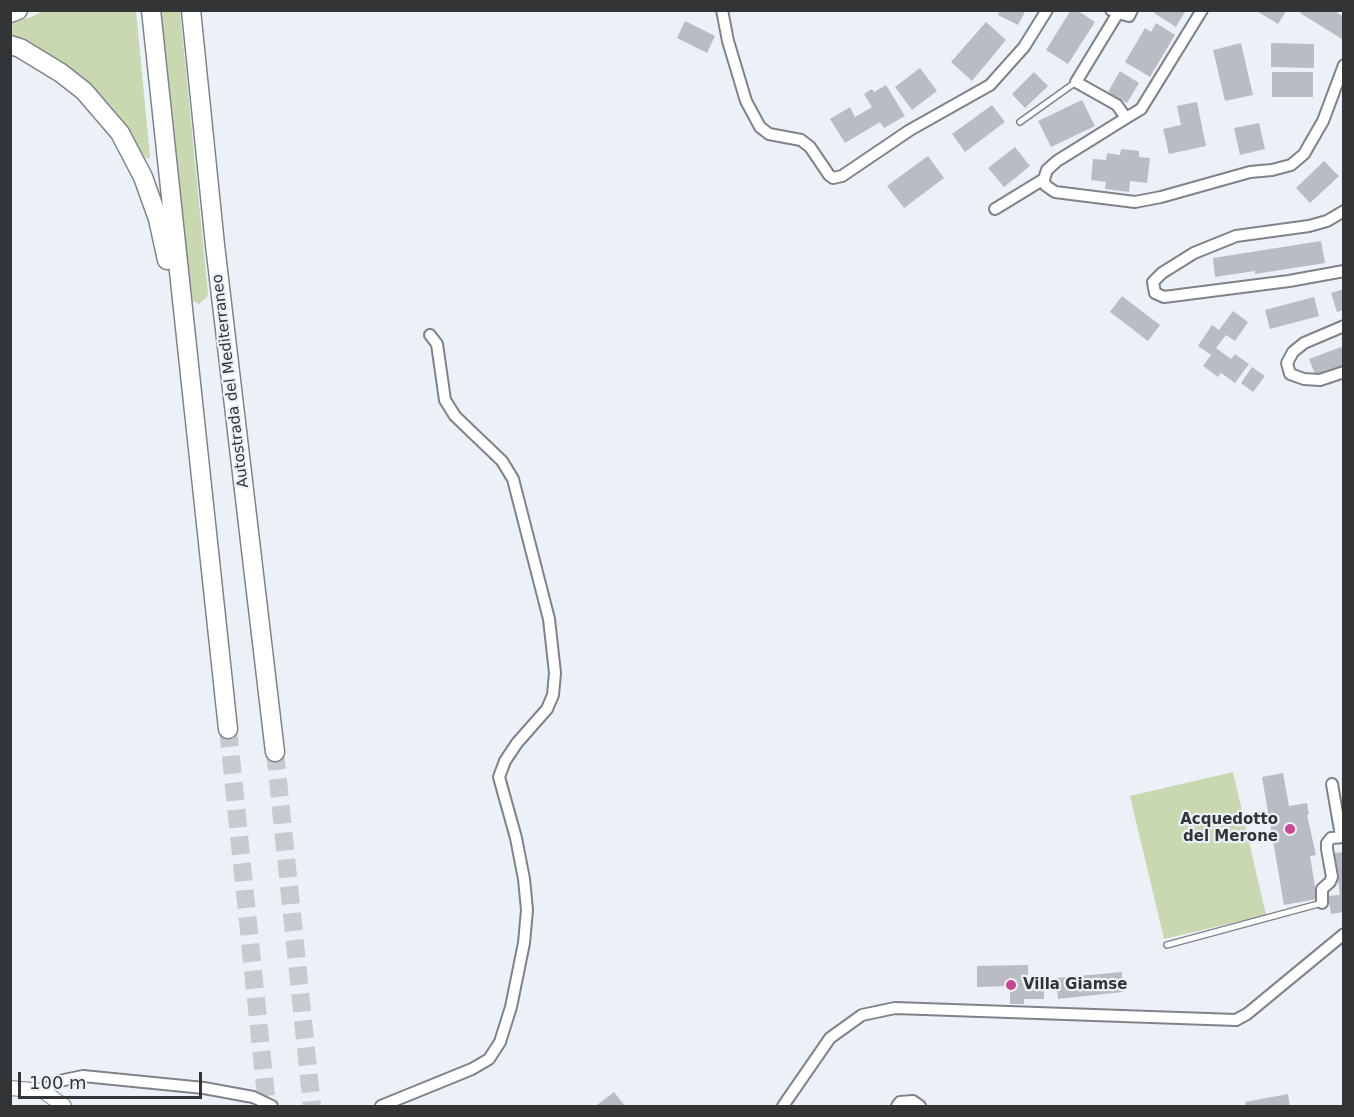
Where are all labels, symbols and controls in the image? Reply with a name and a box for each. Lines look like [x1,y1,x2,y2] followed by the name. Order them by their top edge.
[209,273,253,489] street label: Autostrada del Mediterraneo
[1180,811,1278,846] place label: Acquedotto del Merone
[1283,822,1297,836] marker: Acquedotto del Merone
[1023,976,1127,994] place label: Villa Giamse
[1004,978,1018,992] marker: Villa Giamse
[21,1060,206,1098] scale bar
[29,1072,87,1093] text: 100 m

